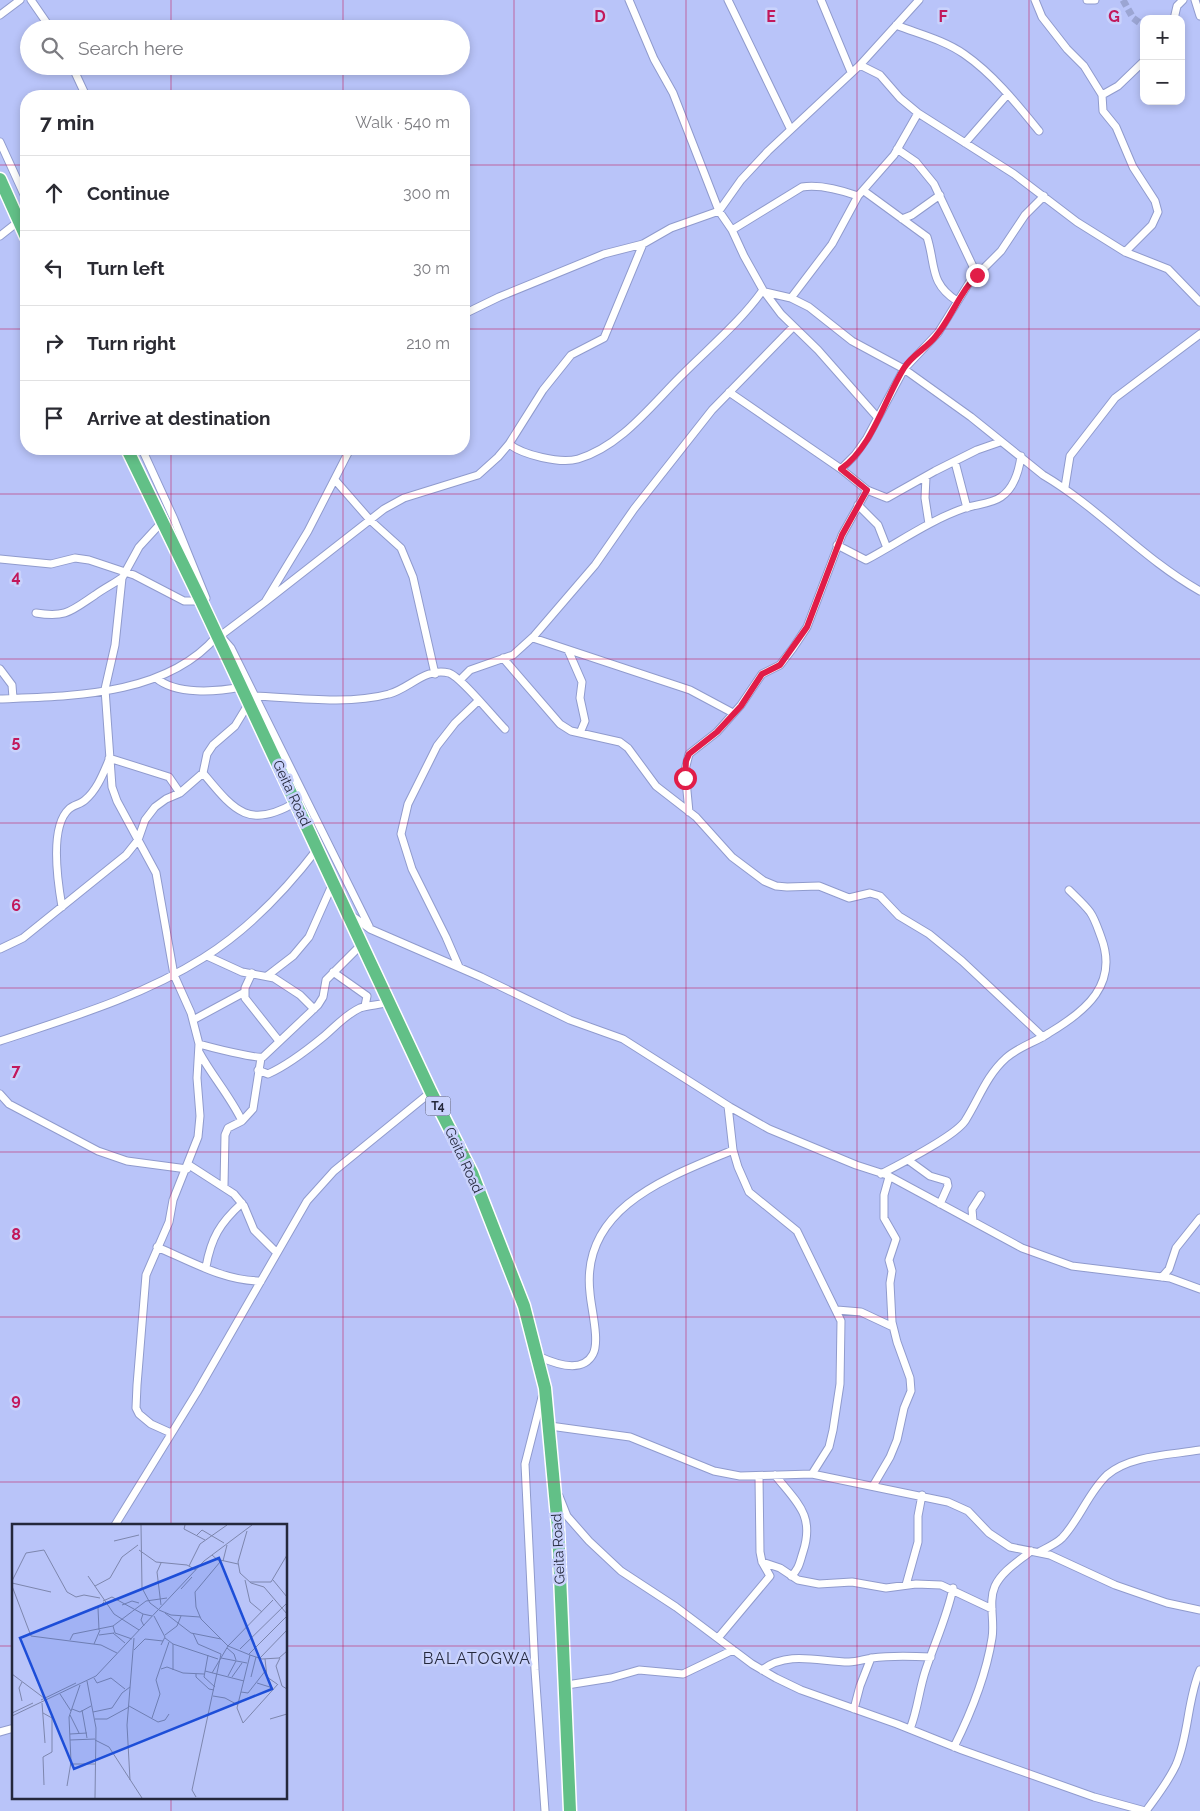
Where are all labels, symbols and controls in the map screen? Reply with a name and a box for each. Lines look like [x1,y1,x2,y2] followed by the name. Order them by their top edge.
[594,7,606,26] text: D
[766,7,776,26] text: E
[938,7,948,26] text: F
[1108,7,1120,26] text: G
[1140,15,1185,105] map controls
[1140,15,1185,60] button: +
[20,20,470,75] search box
[38,34,66,62] icon: search
[78,37,184,59] text: Search here
[1140,60,1185,105] button: −
[40,110,94,135] text: 7 min
[355,113,450,132] text: Walk · 540 m
[40,179,68,207] icon: ahead
[87,182,170,204] text: Continue
[403,184,450,203] text: 300 m
[40,254,68,282] icon: left
[87,257,164,279] text: Turn left
[413,259,450,278] text: 30 m
[966,264,989,287] route end
[40,329,68,357] icon: right
[87,332,176,354] text: Turn right
[406,334,450,353] text: 210 m
[40,404,68,432] icon: arrive
[87,407,271,429] text: Arrive at destination
[11,567,21,586] text: 4
[12,732,21,751] text: 5
[270,758,314,828] street label: Geita Road
[674,767,697,790] route start
[11,896,21,915] text: 6
[12,1061,21,1080] text: 7
[426,1096,450,1116] road number: T4
[442,1125,486,1195] street label: Geita Road
[11,1225,21,1244] text: 8
[11,1390,21,1409] text: 9
[548,1513,568,1585] street label: Geita Road
[12,1524,288,1798] inset map
[423,1649,531,1668] district label: BALATOGWA

